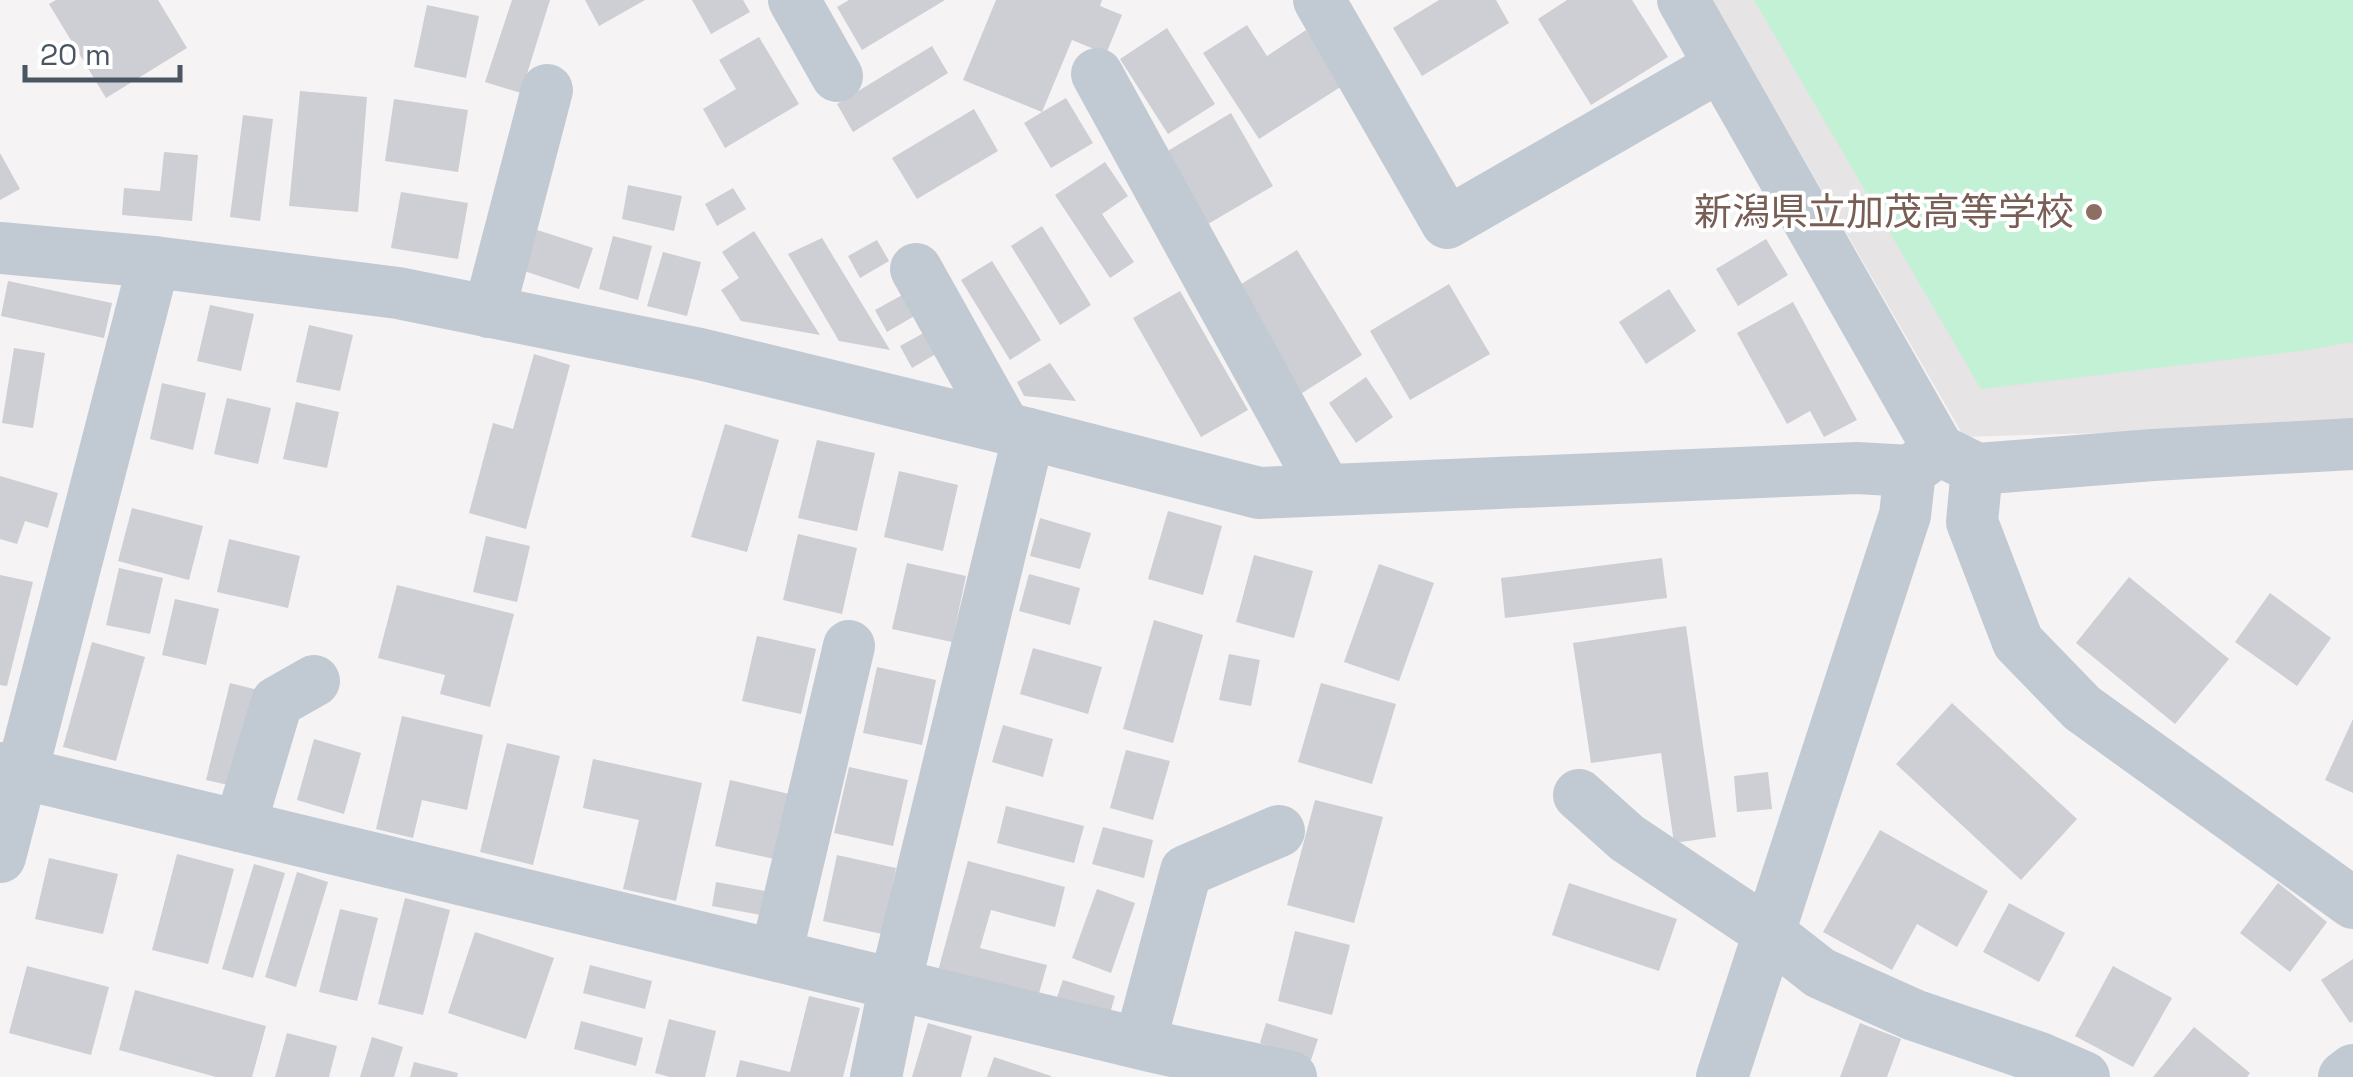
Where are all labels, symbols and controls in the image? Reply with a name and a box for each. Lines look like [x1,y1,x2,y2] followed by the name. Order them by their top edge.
[25,20,180,82] scale bar
[40,35,111,74] text: 20 m
[1694,188,2074,236] place label: 新潟県立加茂高等学校
[2083,201,2105,223] marker: 新潟県立加茂高等学校

